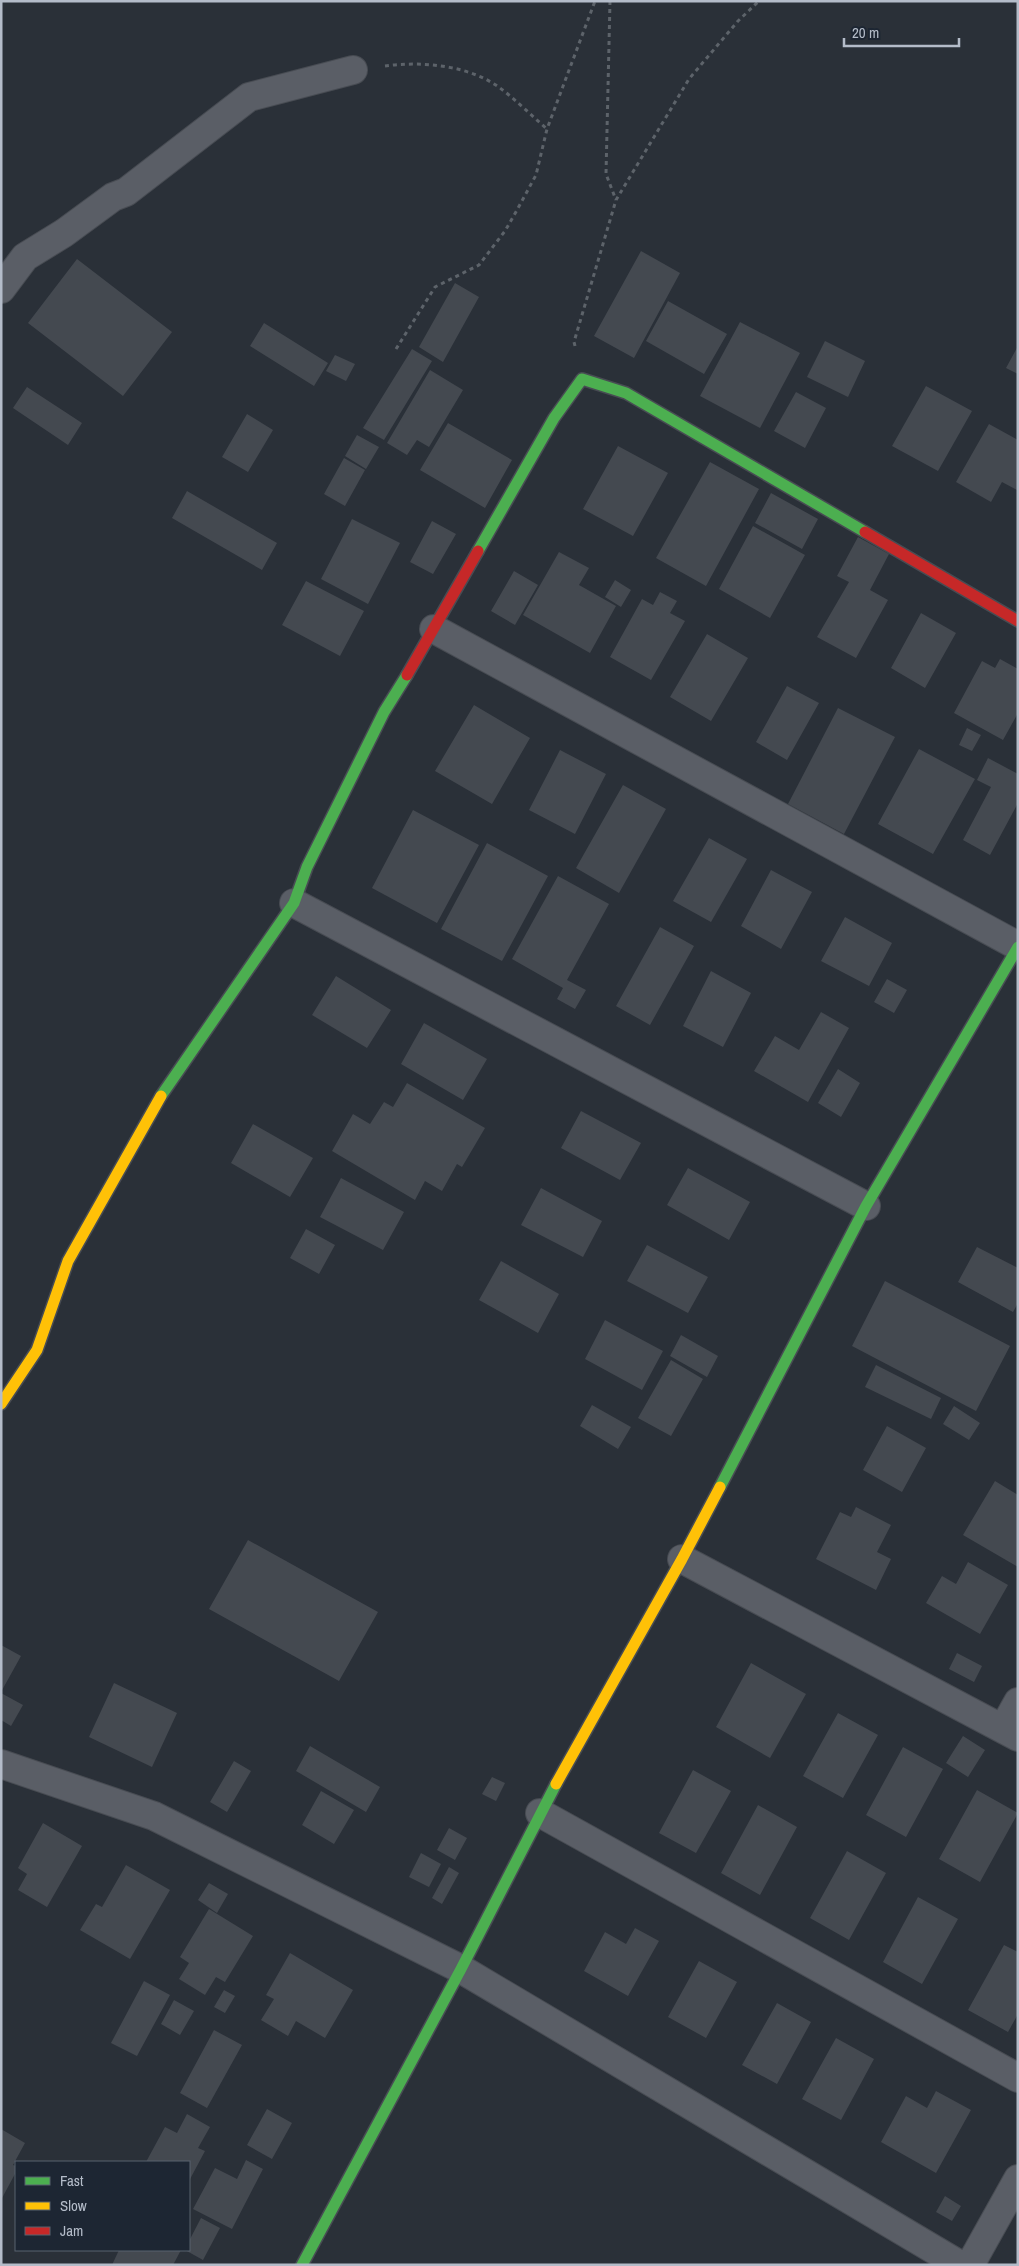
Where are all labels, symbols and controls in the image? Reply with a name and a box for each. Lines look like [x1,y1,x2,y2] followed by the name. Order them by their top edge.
[844,15,959,47] scale bar
[852,22,879,43] text: 20 m
[15,2161,190,2251] legend
[60,2170,84,2191] text: Fast
[60,2195,87,2216] text: Slow
[60,2220,83,2241] text: Jam

